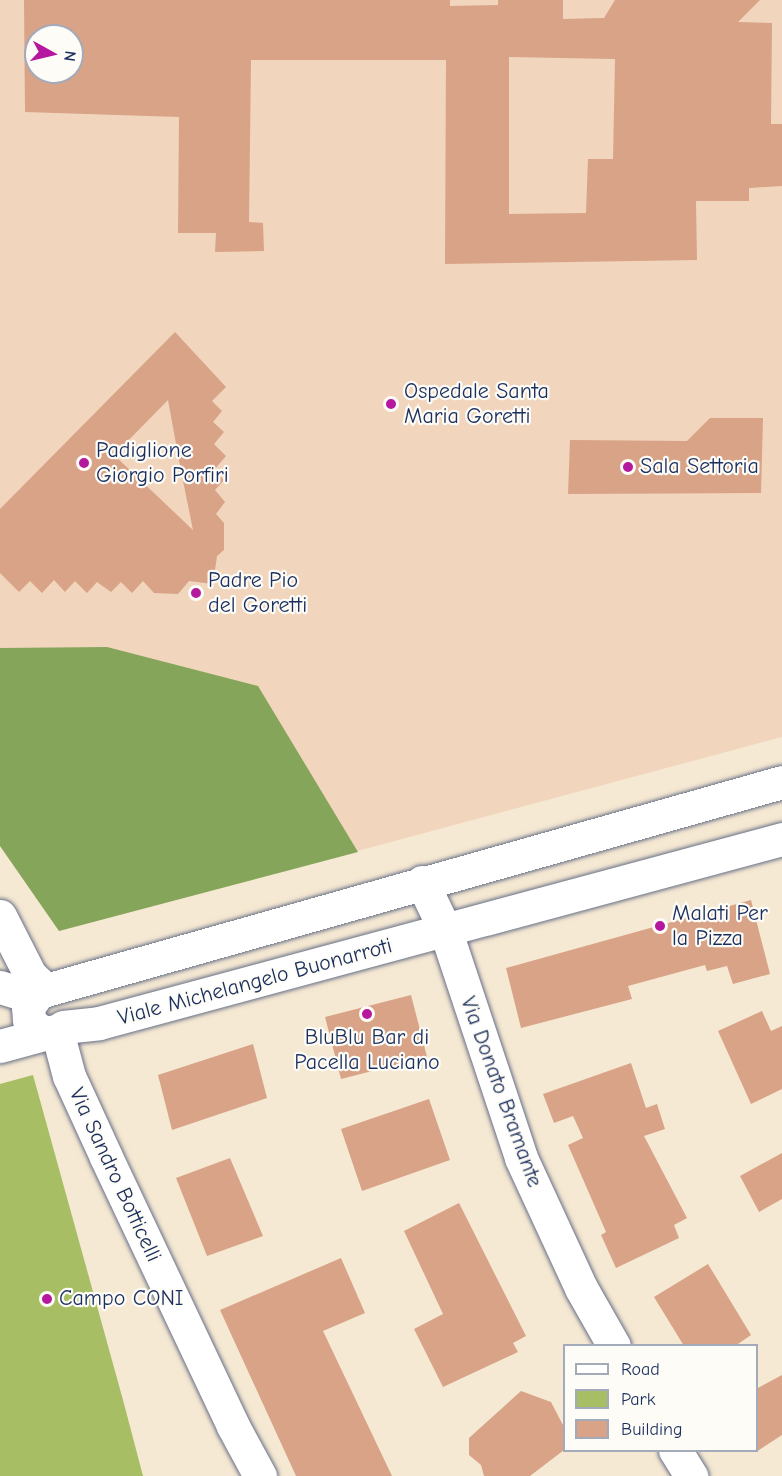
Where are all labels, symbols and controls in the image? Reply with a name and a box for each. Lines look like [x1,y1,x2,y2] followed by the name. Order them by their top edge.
[24,24,84,84] north arrow
[60,50,79,63] text: N
[404,378,549,430] place label: Ospedale Santa Maria Goretti
[382,395,400,413] marker: Ospedale Santa Maria Goretti
[96,437,229,488] place label: Padiglione Giorgio Porfiri
[640,454,759,480] place label: Sala Settoria
[77,456,91,470] marker: Padiglione Giorgio Porfiri
[621,460,635,474] marker: Sala Settoria
[208,567,307,618] place label: Padre Pio del Goretti
[189,586,203,600] marker: Padre Pio del Goretti
[672,900,768,951] place label: Malati Per la Pizza
[653,919,667,933] marker: Malati Per la Pizza
[115,933,395,1031] street label: Viale Michelangelo Buonarroti
[454,993,548,1191] street label: Via Donato Bramante
[360,1007,374,1021] marker: BluBlu Bar di Pacella Luciano
[294,1024,440,1076] place label: BluBlu Bar di Pacella Luciano
[63,1084,167,1266] street label: Via Sandro Botticelli
[59,1286,183,1312] place label: Campo CONI
[40,1292,54,1306] marker: Campo CONI
[563,1344,758,1452] legend
[621,1359,660,1380] text: Road
[621,1389,655,1410] text: Park
[621,1419,683,1440] text: Building

